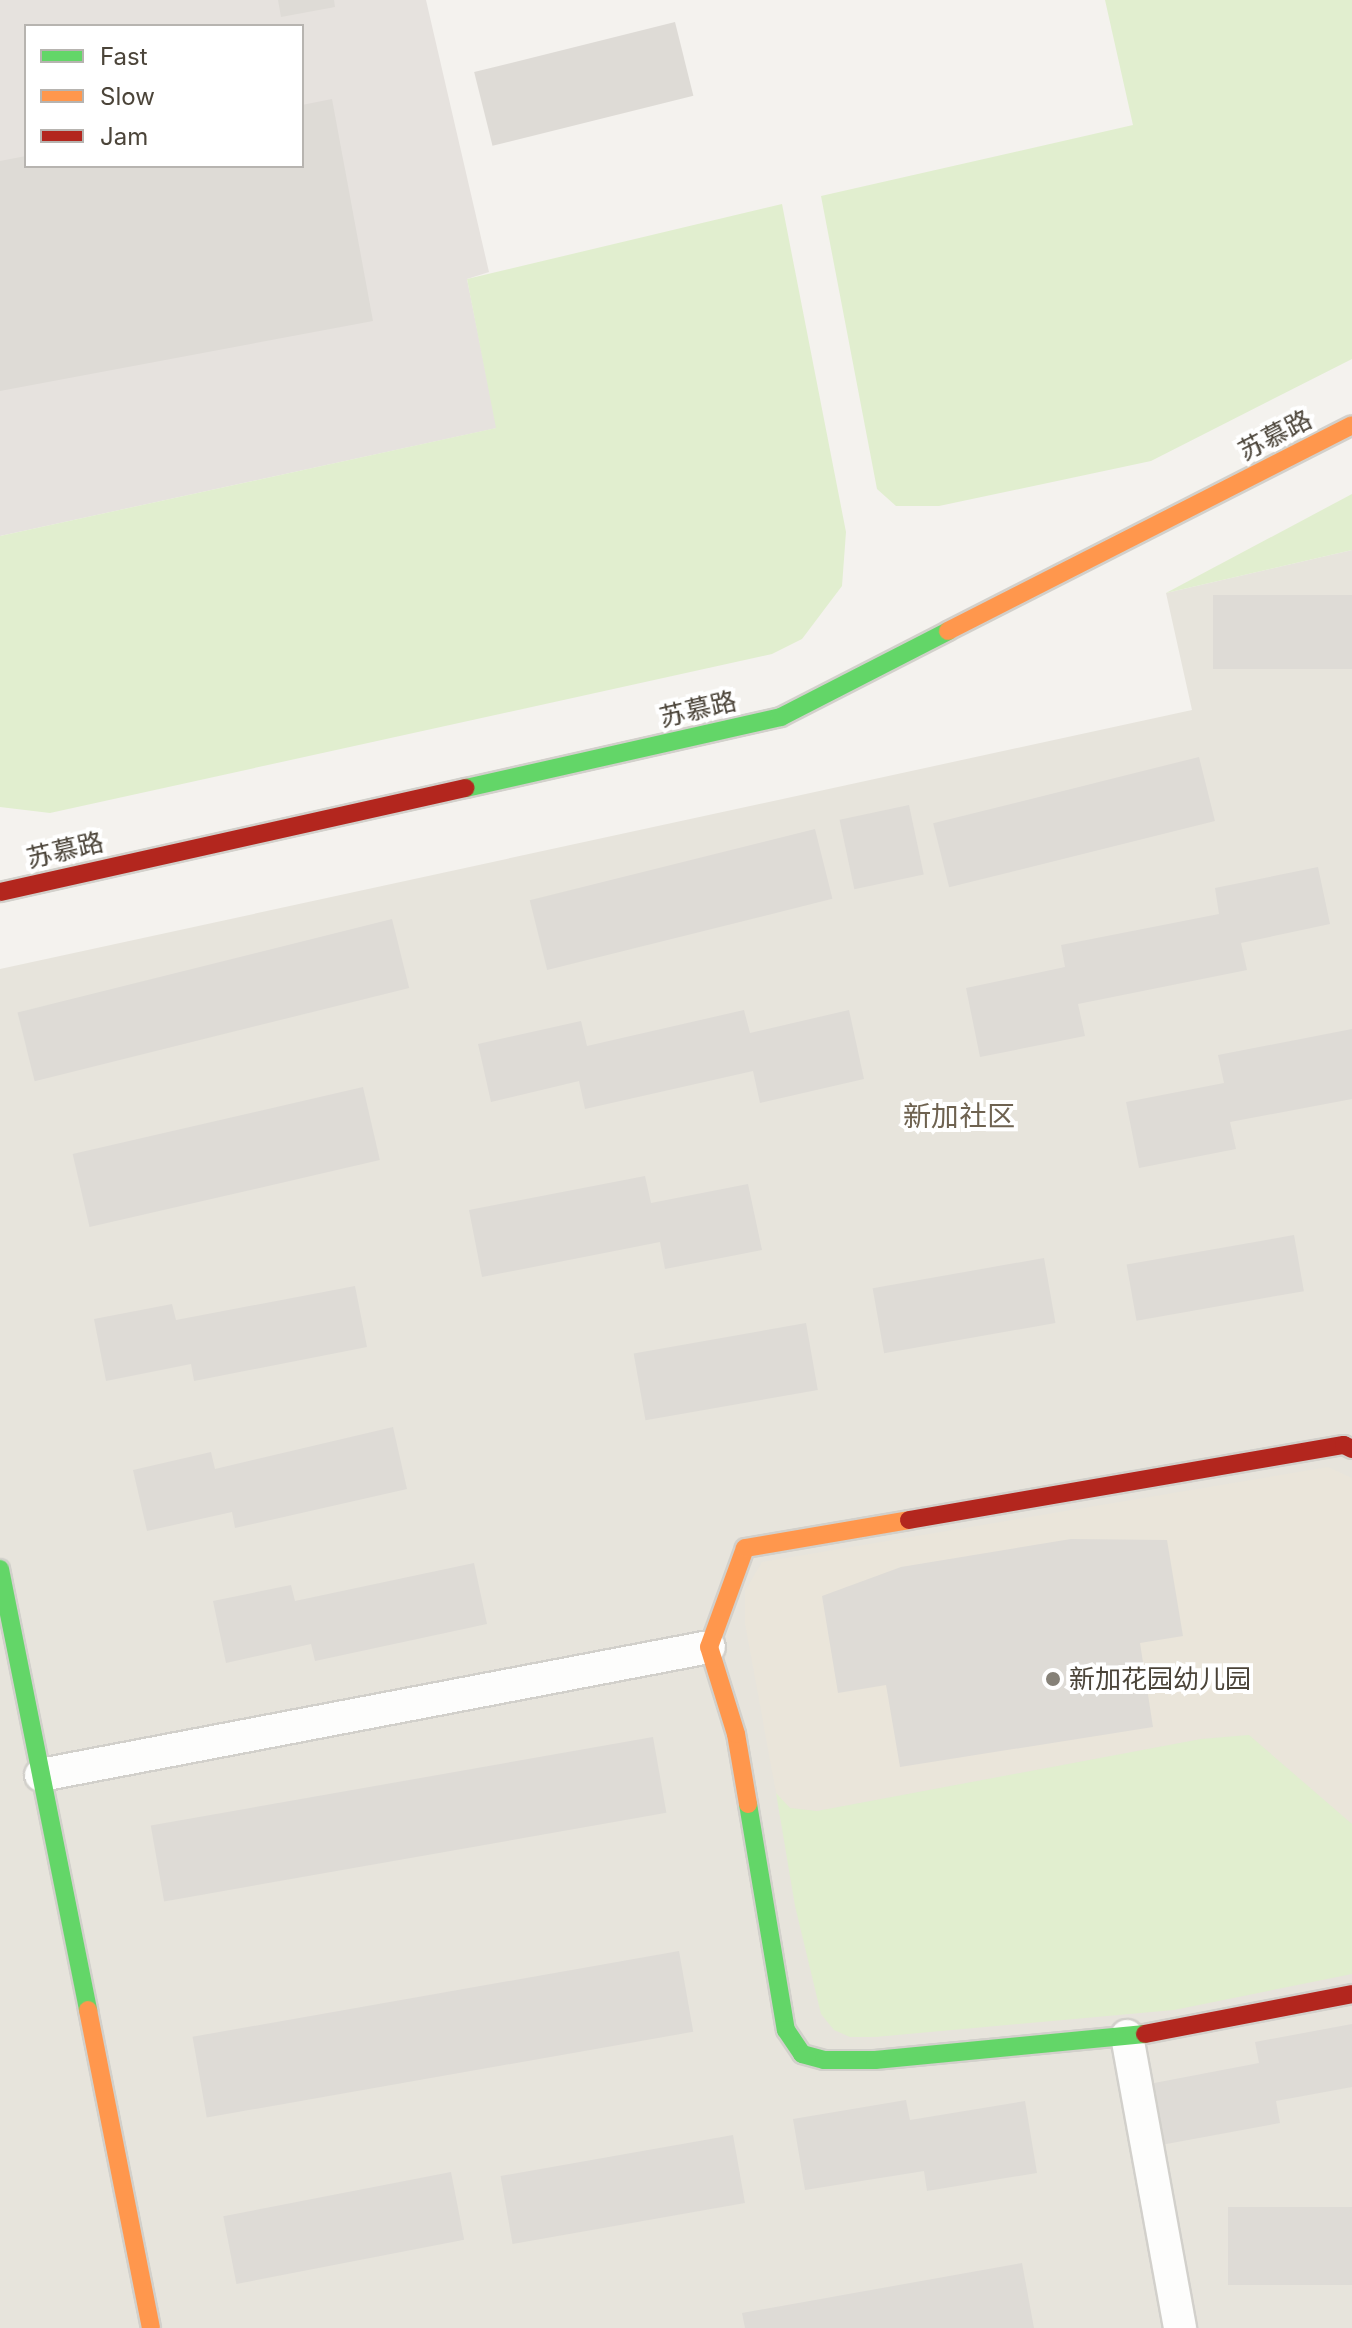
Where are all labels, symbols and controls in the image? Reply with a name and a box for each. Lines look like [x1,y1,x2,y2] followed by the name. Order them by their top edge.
[24,24,304,168] legend
[100,42,148,71] text: Fast
[100,82,155,111] text: Slow
[100,122,148,151] text: Jam
[1233,403,1317,467] street label: 苏慕路
[656,685,740,733] street label: 苏慕路
[23,826,107,874] street label: 苏慕路
[903,1099,1015,1133] district label: 新加社区
[1069,1663,1251,1695] place label: 新加花园幼儿园
[1044,1670,1062,1688] marker: 新加花园幼儿园

